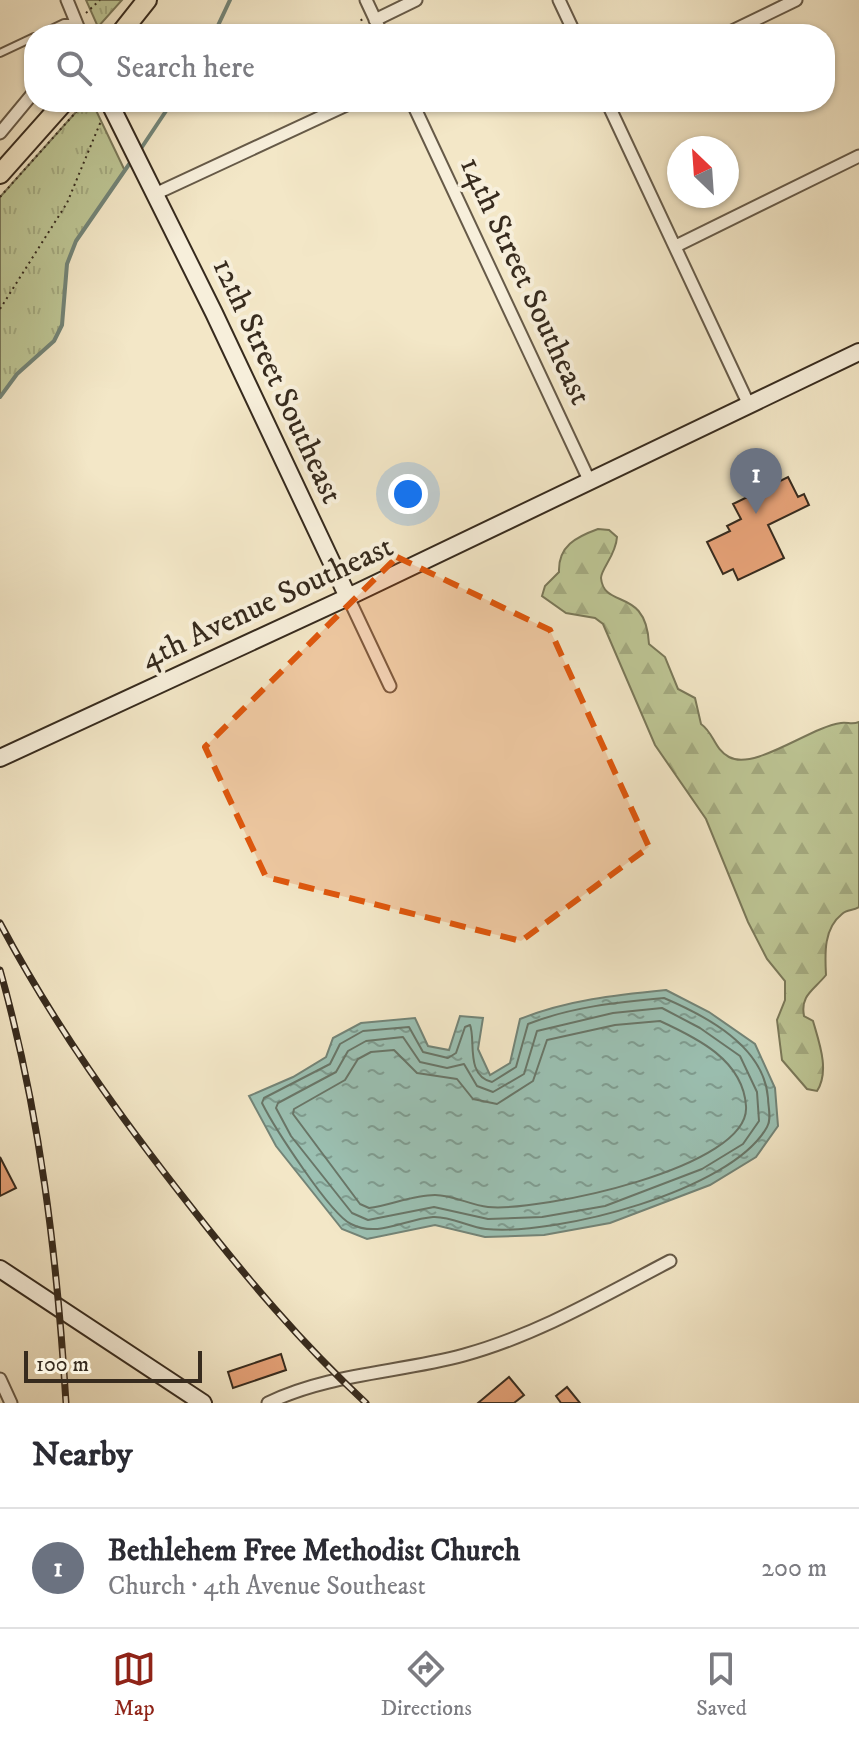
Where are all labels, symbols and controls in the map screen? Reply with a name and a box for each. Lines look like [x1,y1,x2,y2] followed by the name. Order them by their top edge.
[24,24,835,112] search box
[52,46,96,90] icon: search
[116,50,255,87] text: Search here
[667,136,739,208] north arrow
[450,151,600,411] street label: 14th Street Southeast
[203,252,351,510] street label: 12th Street Southeast
[730,448,782,514] pin: 1
[388,474,428,514] your location
[134,527,400,679] street label: 4th Avenue Southeast
[24,1347,202,1383] scale bar
[36,1351,89,1378] text: 100 m
[32,1434,133,1476] text: Nearby
[108,1533,520,1570] text: Bethlehem Free Methodist Church
[53,1552,63,1585] text: 1
[761,1552,827,1585] text: 200 m
[108,1570,426,1603] text: Church · 4th Avenue Southeast
[112,1647,156,1722] tab: Map
[381,1647,472,1722] tab: Directions
[696,1647,747,1722] tab: Saved

